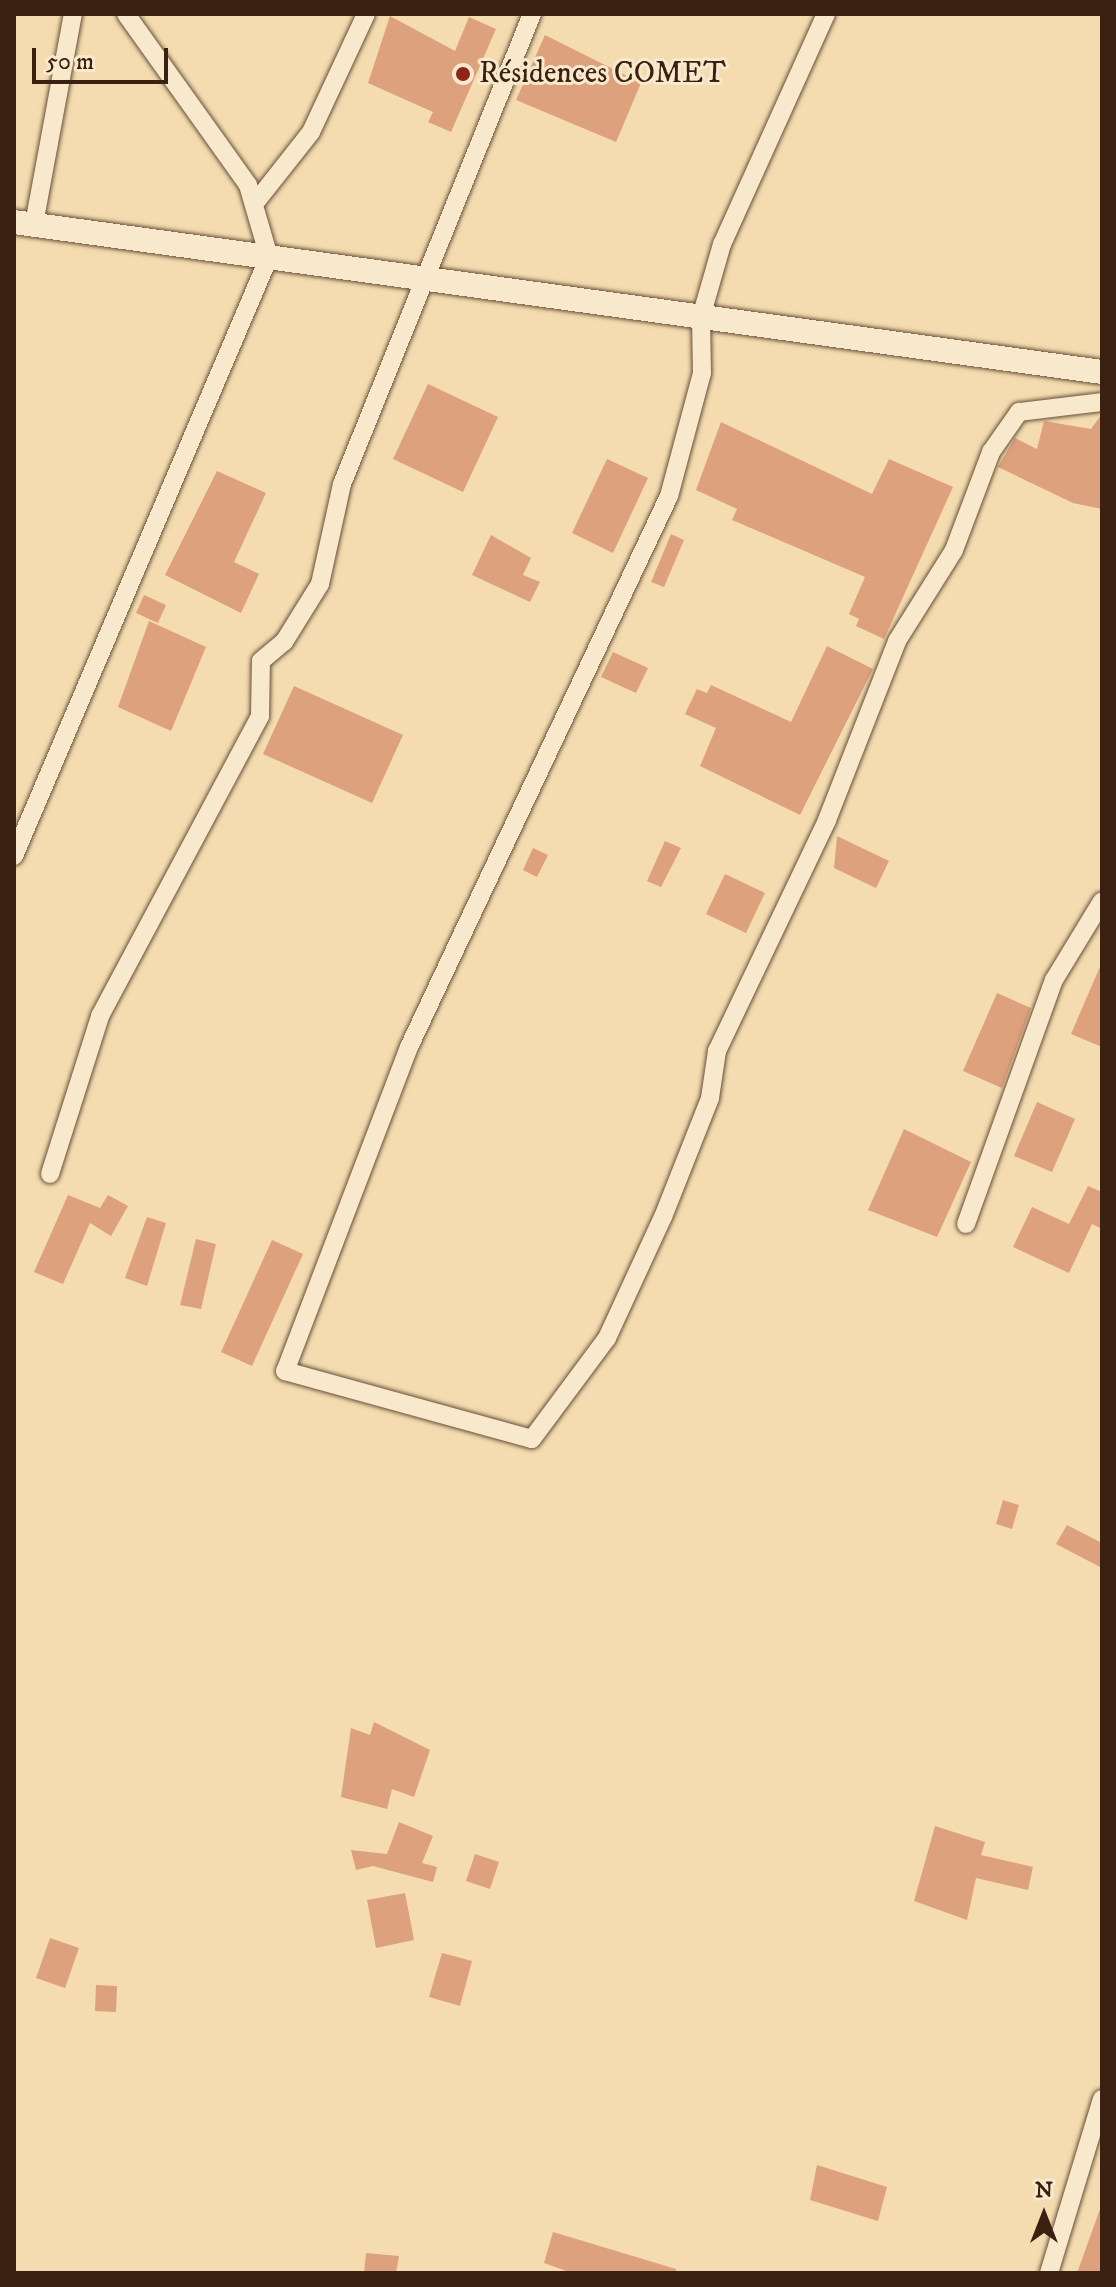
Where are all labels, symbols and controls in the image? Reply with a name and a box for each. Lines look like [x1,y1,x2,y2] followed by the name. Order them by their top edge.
[36,32,172,82] scale bar
[46,47,94,77] text: 50 m
[479,56,726,92] place label: Résidences COMET
[454,65,472,83] marker: Résidences COMET
[1004,2175,1084,2255] north arrow
[1035,2177,1053,2204] text: N

